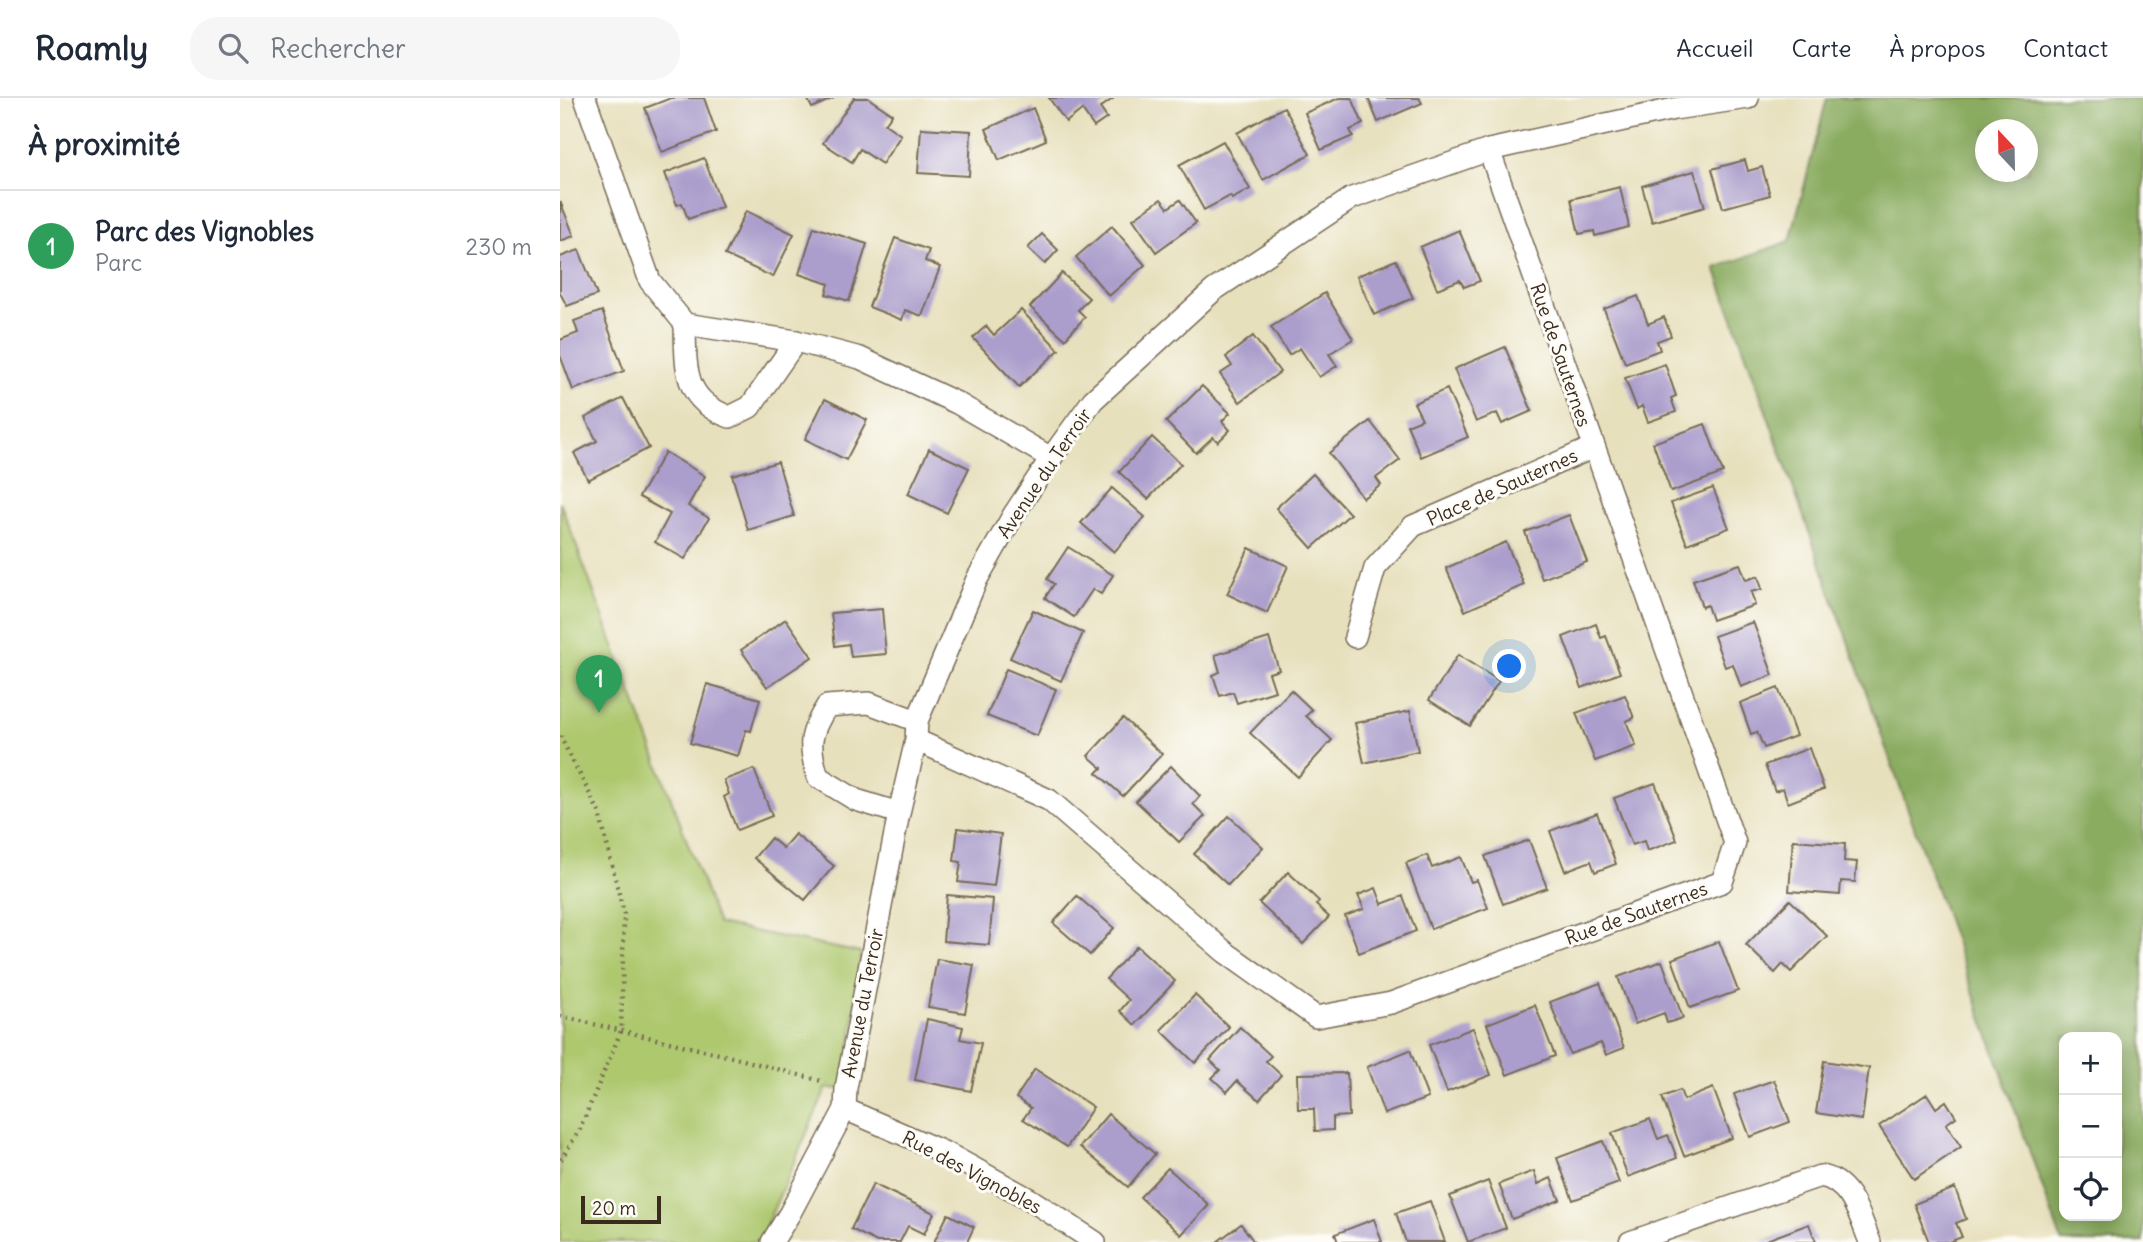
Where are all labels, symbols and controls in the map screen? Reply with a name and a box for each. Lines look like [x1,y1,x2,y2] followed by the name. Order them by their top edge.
[190,17,680,80] search box
[35,27,148,69] text: Roamly
[214,29,252,67] icon: search
[270,32,406,65] text: Rechercher
[1676,33,1753,63] text: Accueil
[1791,33,1851,63] text: Carte
[1889,33,1985,63] text: À propos
[2023,33,2108,63] text: Contact
[1975,119,2038,182] north arrow
[28,125,180,163] text: À proximité
[95,215,314,248] text: Parc des Vignobles
[46,232,56,261] text: 1
[466,232,532,261] text: 230 m
[95,248,142,277] text: Parc
[1525,280,1597,430] street label: Rue de Sauternes
[992,403,1097,543] street label: Avenue du Terroir
[1423,443,1581,531] street label: Place de Sauternes
[1492,649,1526,683] your location
[576,655,622,713] pin: 1
[1561,876,1711,950] street label: Rue de Sauternes
[836,926,888,1080] street label: Avenue du Terroir
[2059,1032,2122,1221] map controls
[2059,1032,2122,1095] button: +
[2059,1095,2122,1158] button: −
[898,1125,1046,1219] street label: Rue des Vignobles
[2059,1158,2122,1221] button: locate
[581,1193,662,1225] scale bar
[592,1196,636,1220] text: 20 m

